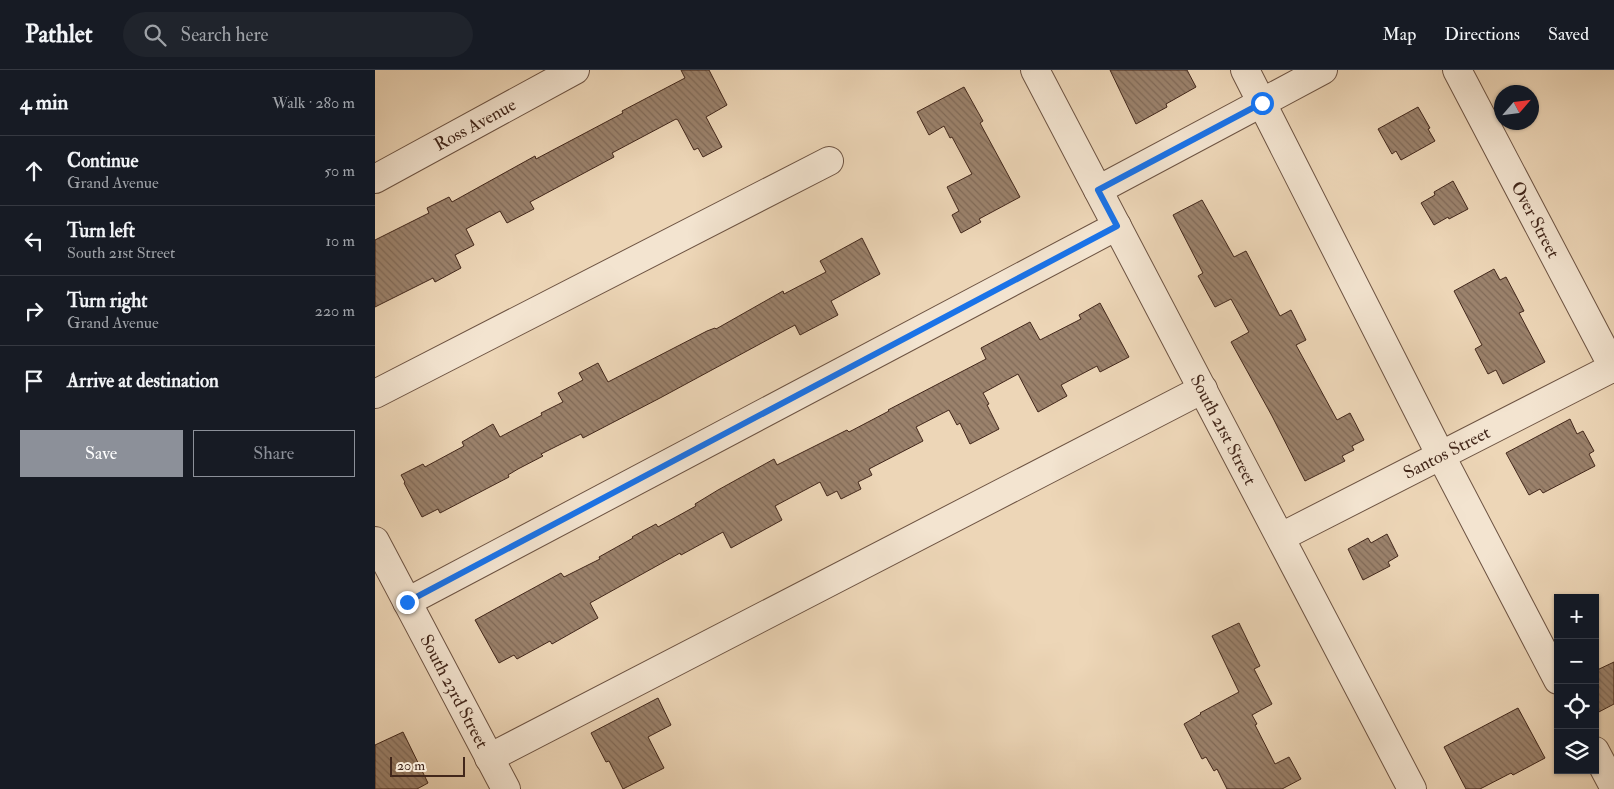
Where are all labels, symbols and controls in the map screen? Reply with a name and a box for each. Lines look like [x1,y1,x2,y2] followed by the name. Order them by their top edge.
[123,12,473,57] search box
[25,19,93,50] text: Pathlet
[141,21,169,49] icon: search
[181,23,268,47] text: Search here
[1383,23,1416,46] text: Map
[1444,23,1520,46] text: Directions
[1548,23,1589,46] text: Saved
[1494,85,1539,130] north arrow
[20,89,68,116] text: 4 min
[1251,92,1274,115] route start
[272,93,355,113] text: Walk · 280 m
[430,93,521,156] street label: Ross Avenue
[67,149,138,173] text: Continue
[20,157,48,185] icon: ahead
[324,161,355,181] text: 50 m
[67,173,159,193] text: Grand Avenue
[1505,177,1565,262] street label: Over Street
[67,219,135,243] text: Turn left
[20,227,48,255] icon: left
[325,231,355,251] text: 10 m
[67,243,175,263] text: South 21st Street
[67,289,147,313] text: Turn right
[20,297,48,325] icon: right
[315,301,355,321] text: 220 m
[67,313,159,333] text: Grand Avenue
[20,367,48,395] icon: arrive
[67,369,219,393] text: Arrive at destination
[1185,371,1262,489] street label: South 21st Street
[1400,421,1494,485] street label: Santos Street
[20,430,183,477] button: Save
[193,430,355,477] button: Share
[396,591,419,614] route end
[1554,594,1599,774] map controls
[1554,594,1599,639] button: +
[414,631,494,753] street label: South 23rd Street
[1554,639,1599,684] button: −
[1554,684,1599,729] button: locate
[1554,729,1599,774] button: layers
[390,754,465,777] scale bar
[397,757,425,774] text: 20 m

